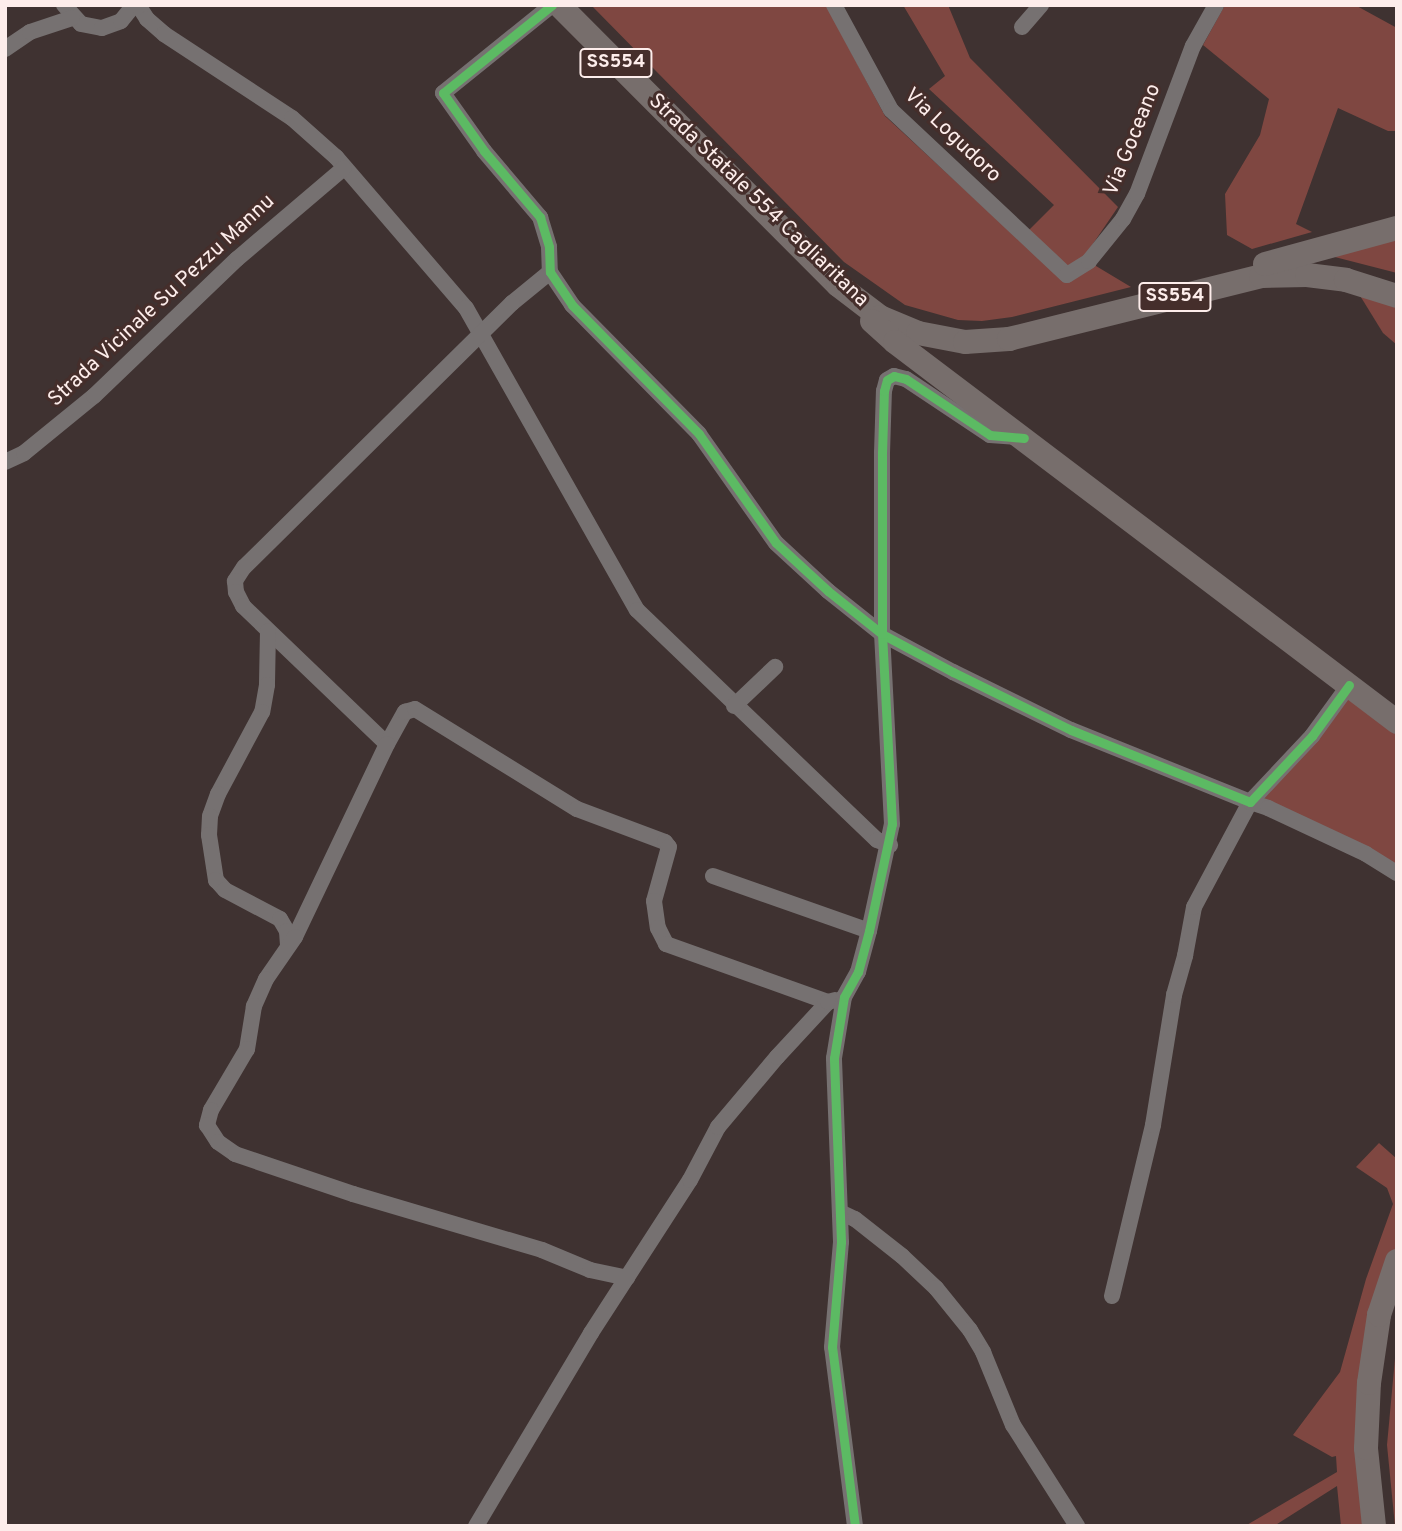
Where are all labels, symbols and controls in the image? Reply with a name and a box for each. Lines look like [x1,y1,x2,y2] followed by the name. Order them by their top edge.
[579,48,653,78] road number: SS554
[1099,80,1167,200] street label: Via Goceano
[898,83,1006,189] street label: Via Logudoro
[643,89,873,313] street label: Strada Statale 554 Cagliaritana
[43,189,281,413] street label: Strada Vicinale Su Pezzu Mannu
[1138,282,1212,312] road number: SS554

